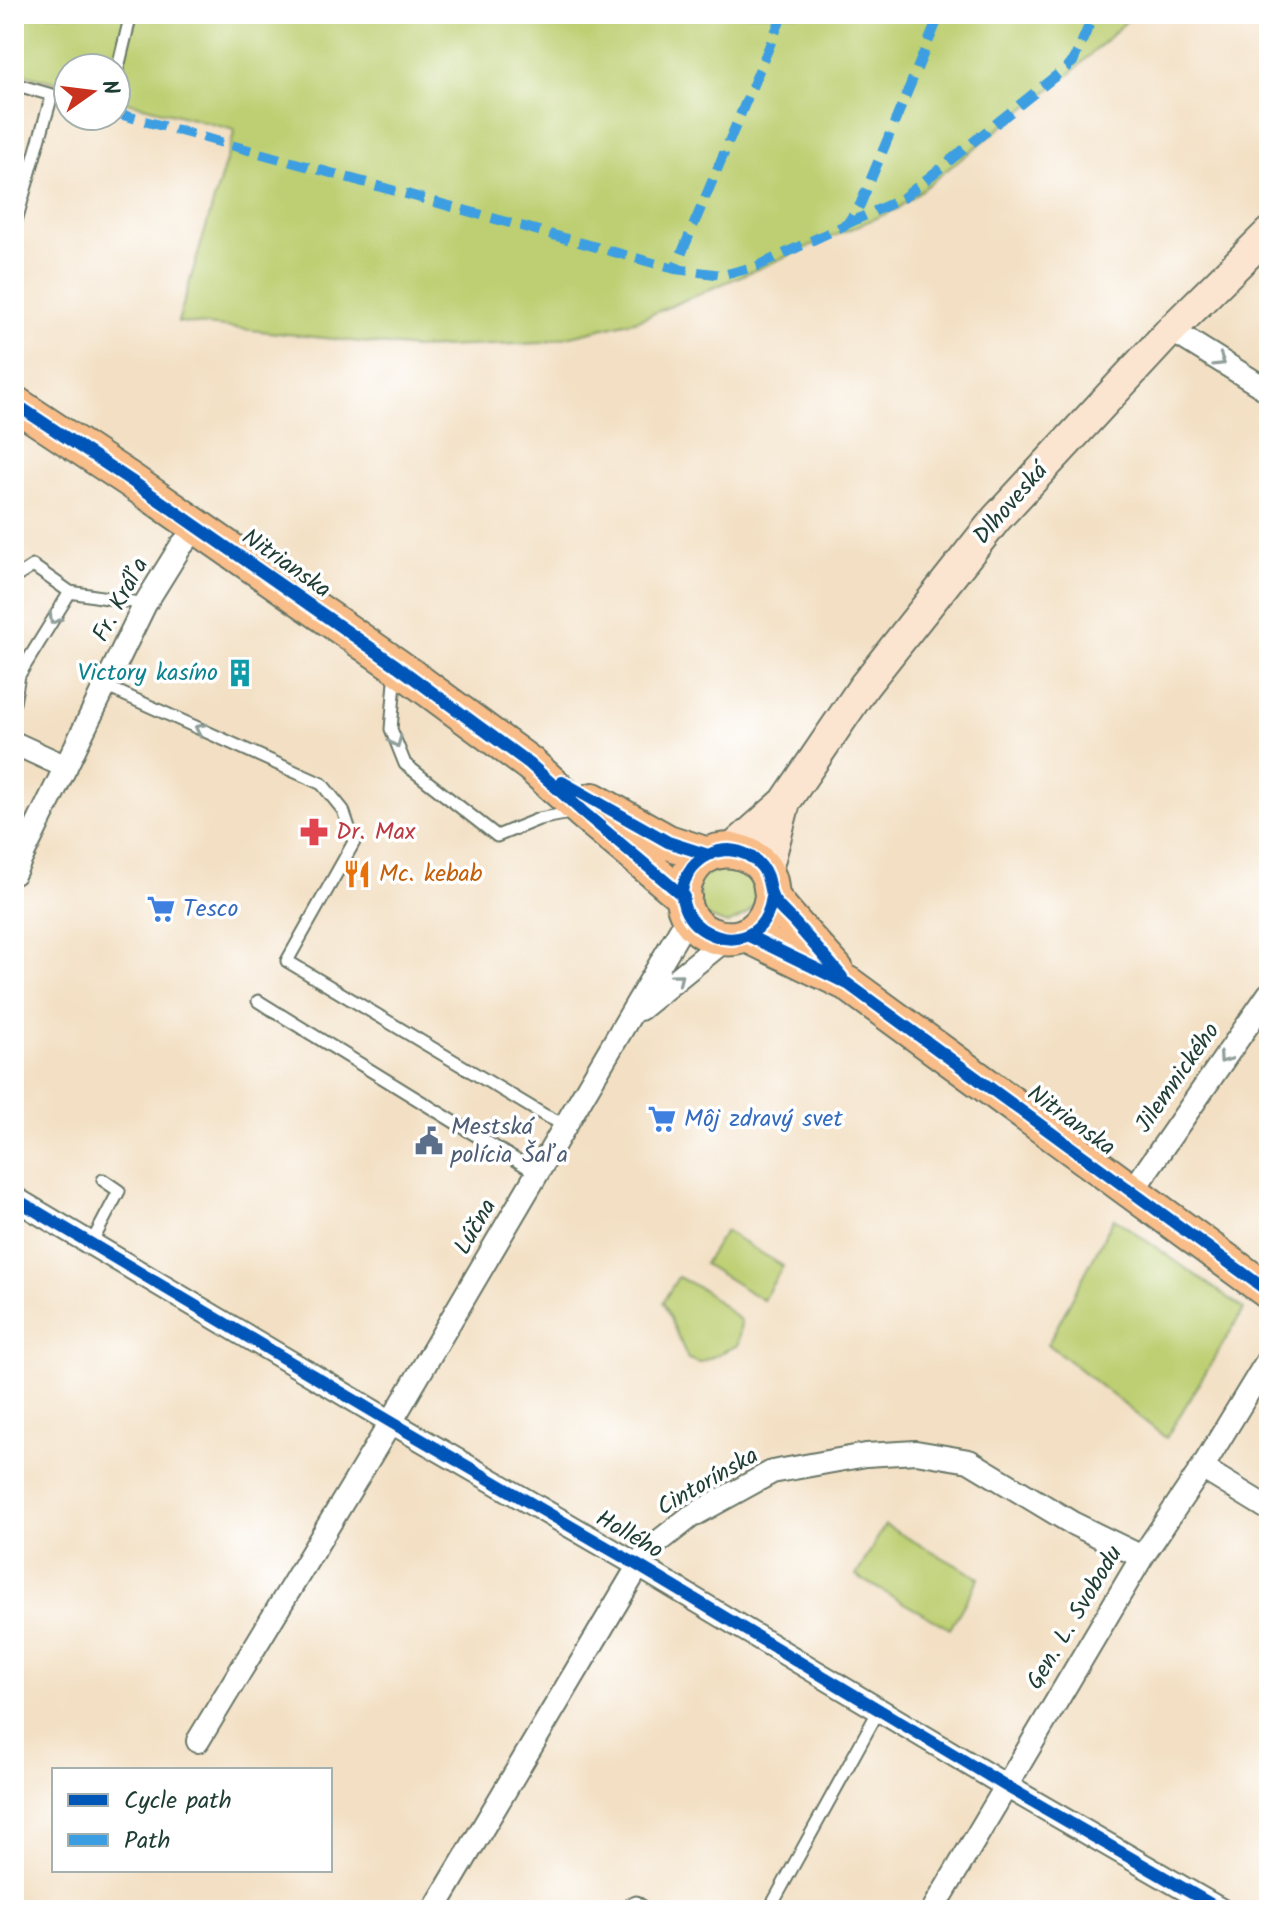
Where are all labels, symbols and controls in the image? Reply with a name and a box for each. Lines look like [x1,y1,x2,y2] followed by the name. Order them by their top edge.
[52,52,132,132] north arrow
[90,77,128,99] text: N
[1211,351,1226,366] one-way arrow
[964,452,1060,554] street label: Dlhoveská
[233,519,339,609] street label: Nitrianska
[82,551,160,649] street label: Fr. Kráľa
[49,610,64,624] one-way arrow
[78,654,218,693] place label: Victory kasíno
[225,658,255,688] building icon: Victory kasíno
[194,723,208,739] one-way arrow
[387,734,403,748] one-way arrow
[336,813,416,852] place label: Dr. Max
[299,817,329,847] pharmacy icon: Dr. Max
[379,855,483,894] place label: Mc. kebab
[342,859,372,889] restaurant icon: Mc. kebab
[183,890,239,929] place label: Tesco
[146,894,176,924] supermarket icon: Tesco
[669,973,683,988] one-way arrow
[1125,1015,1231,1141] street label: Jilemnického
[1219,1050,1234,1064] one-way arrow
[1018,1075,1124,1167] street label: Nitrianska
[684,1100,843,1139] place label: Môj zdravý svet
[647,1104,677,1134] supermarket icon: Môj zdravý svet
[450,1108,568,1175] place label: Mestská polícia Šaľa
[414,1126,444,1156] public building icon: Mestská polícia Šaľa
[444,1192,508,1262] street label: Lúčna
[650,1437,766,1527] street label: Cintorínska
[588,1500,670,1570] street label: Hollého
[1016,1538,1134,1698] street label: Gen. L. Svobodu
[52,1768,332,1872] legend
[124,1782,232,1821] text: Cycle path
[124,1822,170,1861] text: Path

